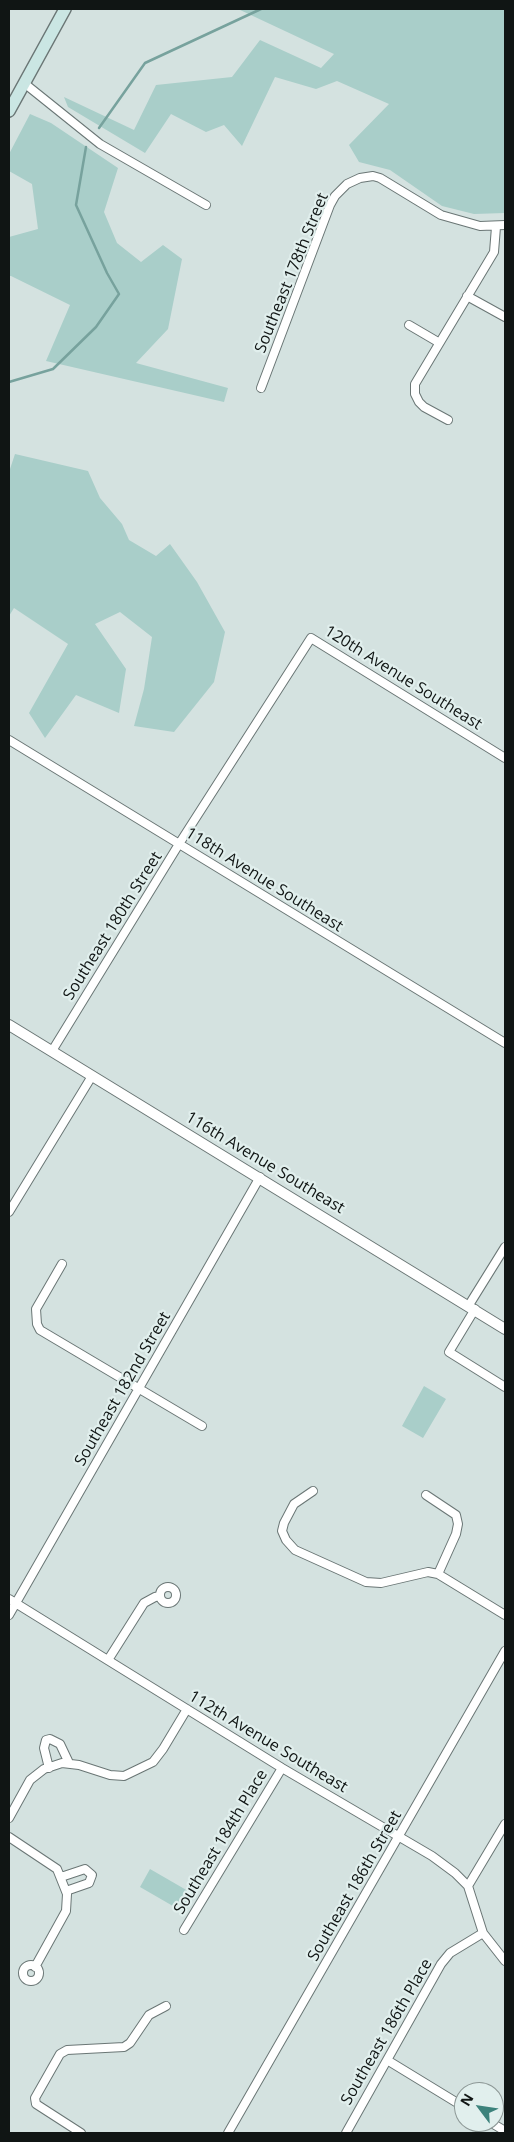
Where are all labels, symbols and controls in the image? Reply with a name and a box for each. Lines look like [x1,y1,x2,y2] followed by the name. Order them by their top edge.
[251,190,333,356] street label: Southeast 178th Street
[321,622,485,734] street label: 120th Avenue Southeast
[182,824,346,936] street label: 118th Avenue Southeast
[60,848,166,1004] street label: Southeast 180th Street
[182,1108,348,1218] street label: 116th Avenue Southeast
[71,1308,175,1470] street label: Southeast 182nd Street
[185,1687,351,1797] street label: 112th Avenue Southeast
[170,1766,272,1918] street label: Southeast 184th Place
[304,1807,406,1965] street label: Southeast 186th Street
[337,1956,437,2108] street label: Southeast 186th Place
[454,2082,504,2132] north arrow
[455,2090,478,2109] text: N

